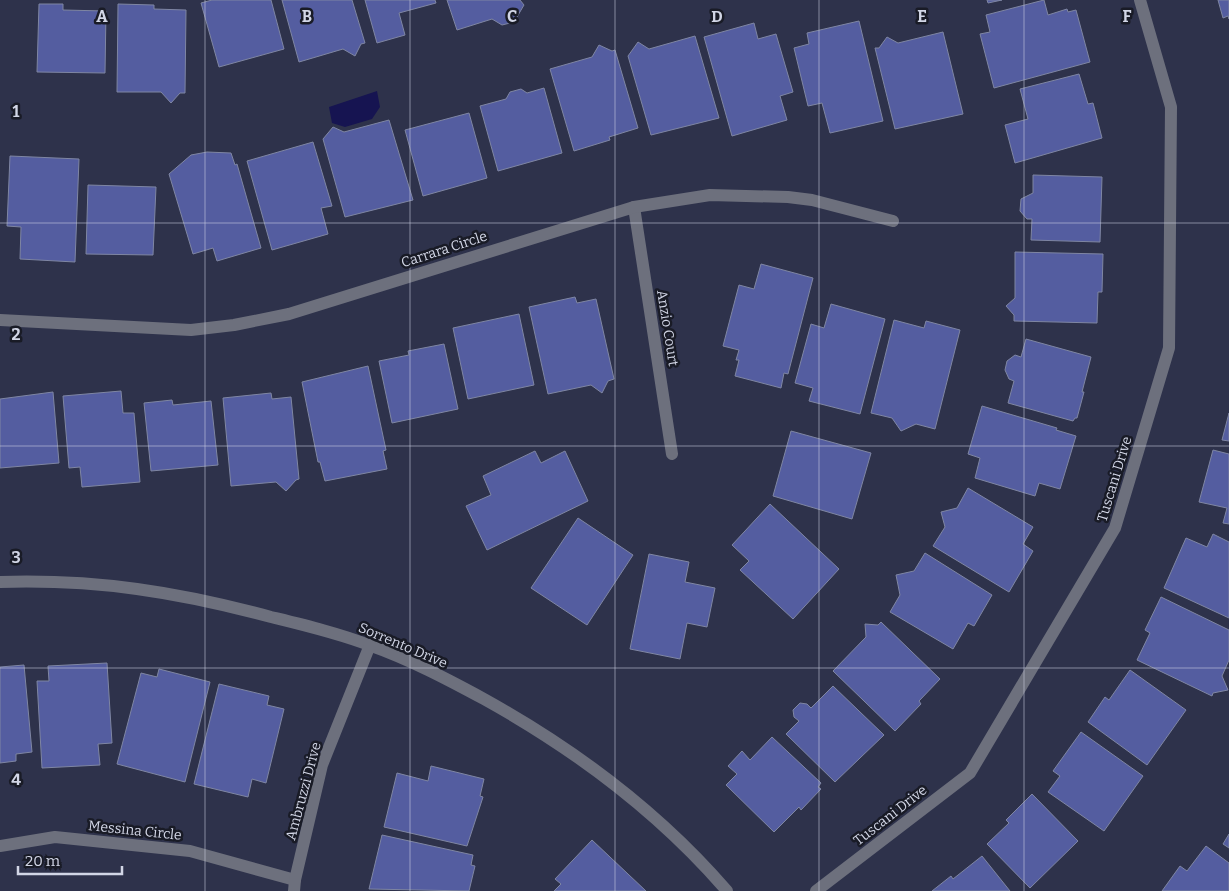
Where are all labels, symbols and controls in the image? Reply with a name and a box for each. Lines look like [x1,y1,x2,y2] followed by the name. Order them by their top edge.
[96,7,108,26] text: A
[302,7,312,26] text: B
[507,7,517,26] text: C
[711,7,723,26] text: D
[917,7,927,26] text: E
[1123,7,1132,26] text: F
[13,102,20,121] text: 1
[399,228,489,271] street label: Carrara Circle
[653,289,682,367] street label: Anzio Court
[11,325,21,344] text: 2
[1093,434,1136,524] street label: Tuscani Drive
[11,548,21,567] text: 3
[356,619,450,672] street label: Sorrento Drive
[282,740,325,842] street label: Ambruzzi Drive
[11,770,21,789] text: 4
[850,782,930,849] street label: Tuscani Drive
[87,817,183,844] street label: Messina Circle
[18,844,121,876] scale bar
[25,852,61,870] text: 20 m

